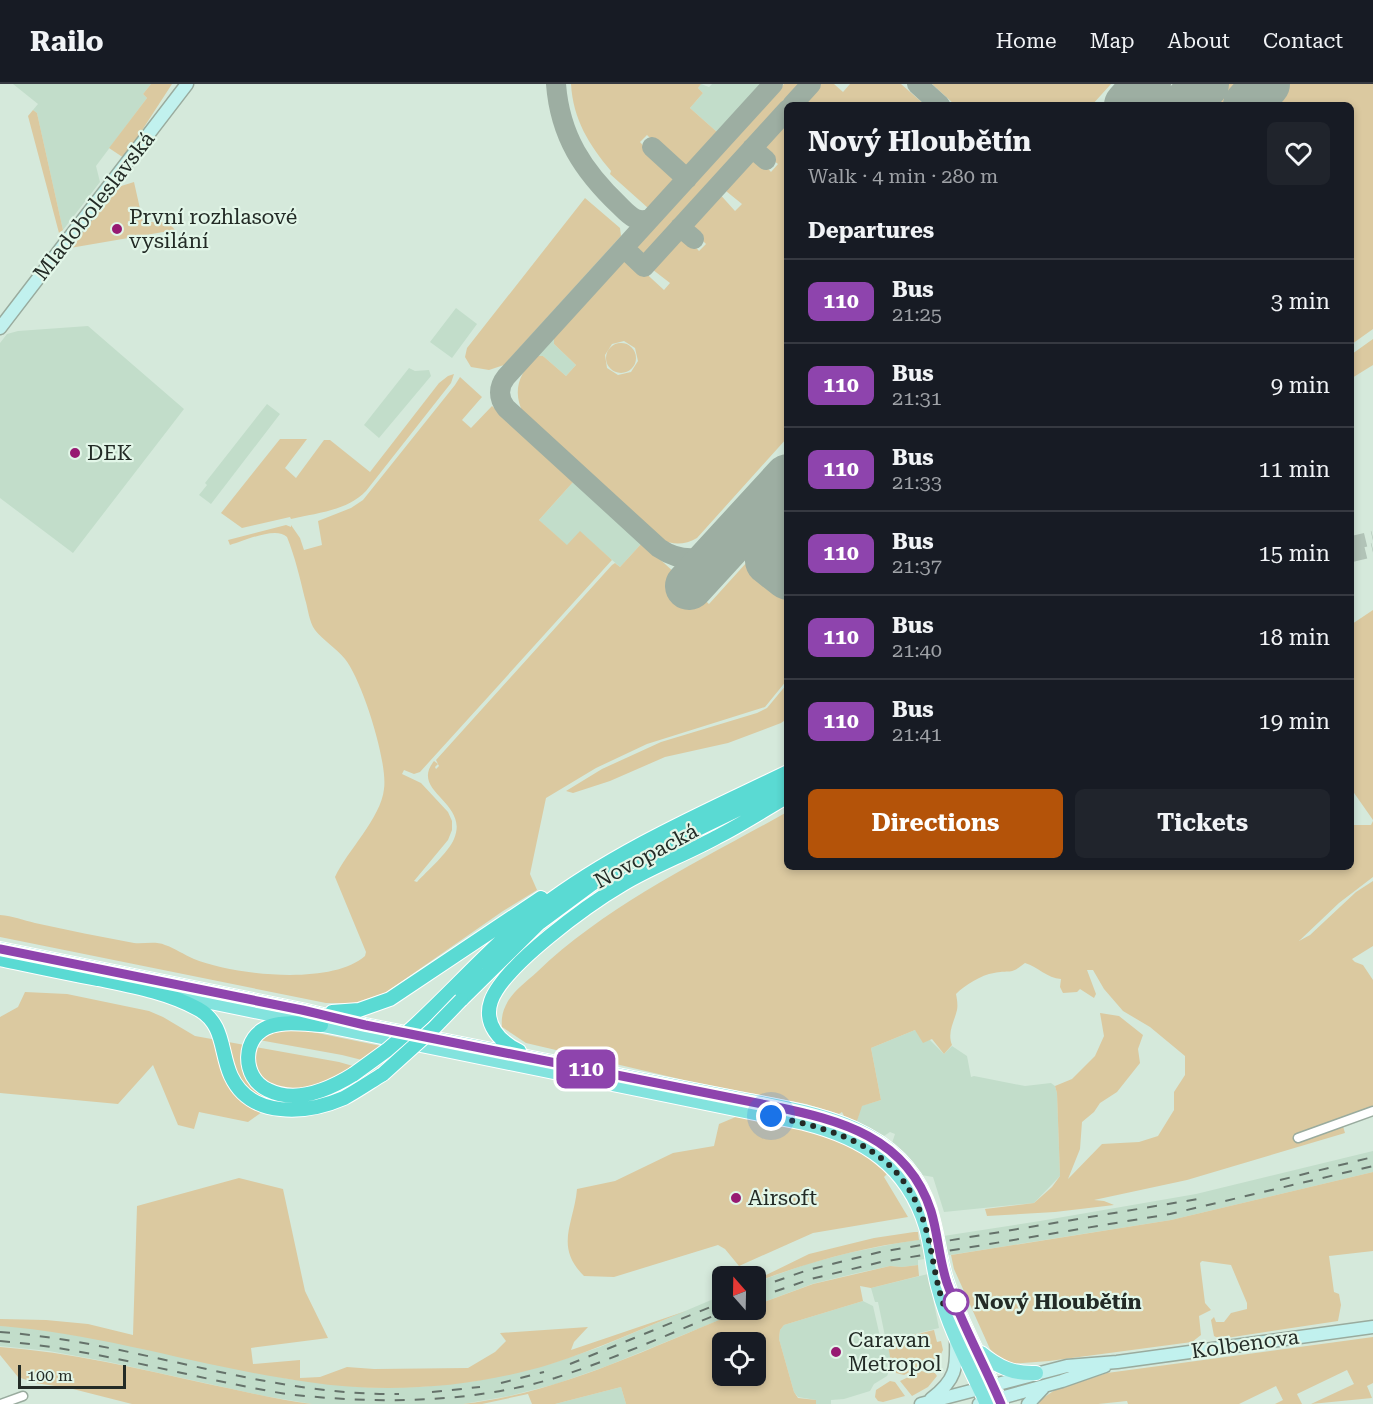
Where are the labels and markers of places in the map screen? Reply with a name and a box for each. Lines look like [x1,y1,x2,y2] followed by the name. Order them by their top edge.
[129,205,297,253] place label: První rozhlasové vysilání
[110,222,124,236] marker: První rozhlasové vysilání
[87,441,132,465] place label: DEK
[68,446,82,460] marker: DEK
[748,1186,817,1210] place label: Airsoft
[729,1191,743,1205] marker: Airsoft
[943,1289,969,1315] marker: Nový Hloubětín
[974,1290,1142,1314] place label: Nový Hloubětín
[848,1328,942,1376] place label: Caravan Metropol
[829,1345,843,1359] marker: Caravan Metropol

